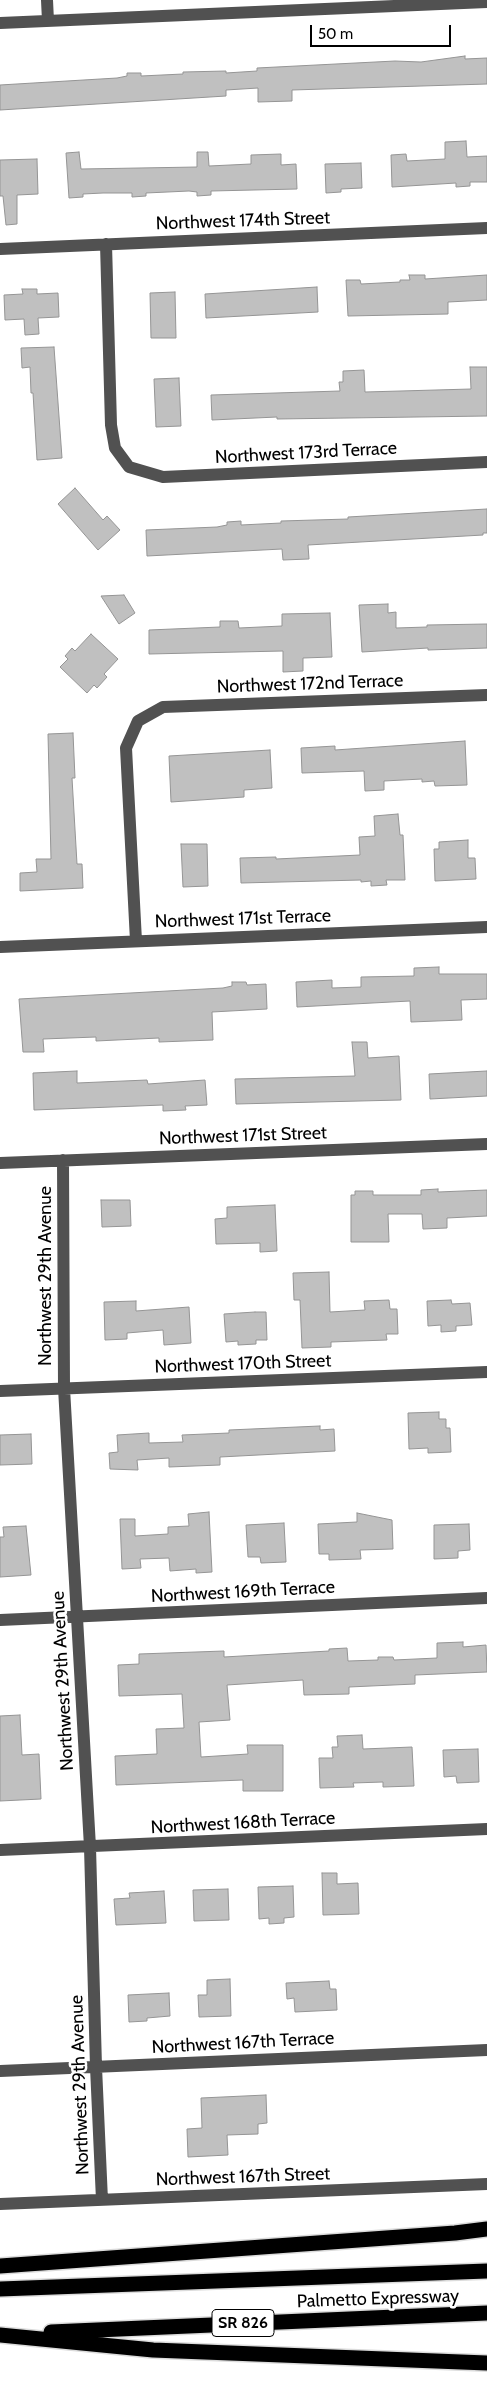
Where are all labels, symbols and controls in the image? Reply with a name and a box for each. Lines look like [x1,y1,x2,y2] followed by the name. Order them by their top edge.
[312,15,453,47] scale bar
[318,25,353,43] text: 50 m
[156,207,330,235] street label: Northwest 174th Street
[214,437,398,469] street label: Northwest 173rd Terrace
[216,670,404,698] street label: Northwest 172nd Terrace
[155,905,331,933] street label: Northwest 171st Terrace
[159,1122,327,1150] street label: Northwest 171st Street
[35,1186,57,1366] street label: Northwest 29th Avenue
[154,1350,332,1378] street label: Northwest 170th Street
[150,1576,336,1608] street label: Northwest 169th Terrace
[48,1591,78,1771] street label: Northwest 29th Avenue
[150,1807,336,1839] street label: Northwest 168th Terrace
[66,1995,94,2175] street label: Northwest 29th Avenue
[151,2027,335,2059] street label: Northwest 167th Terrace
[155,2163,331,2191] street label: Northwest 167th Street
[296,2285,460,2313] street label: Palmetto Expressway
[212,2310,274,2336] road number: SR 826

